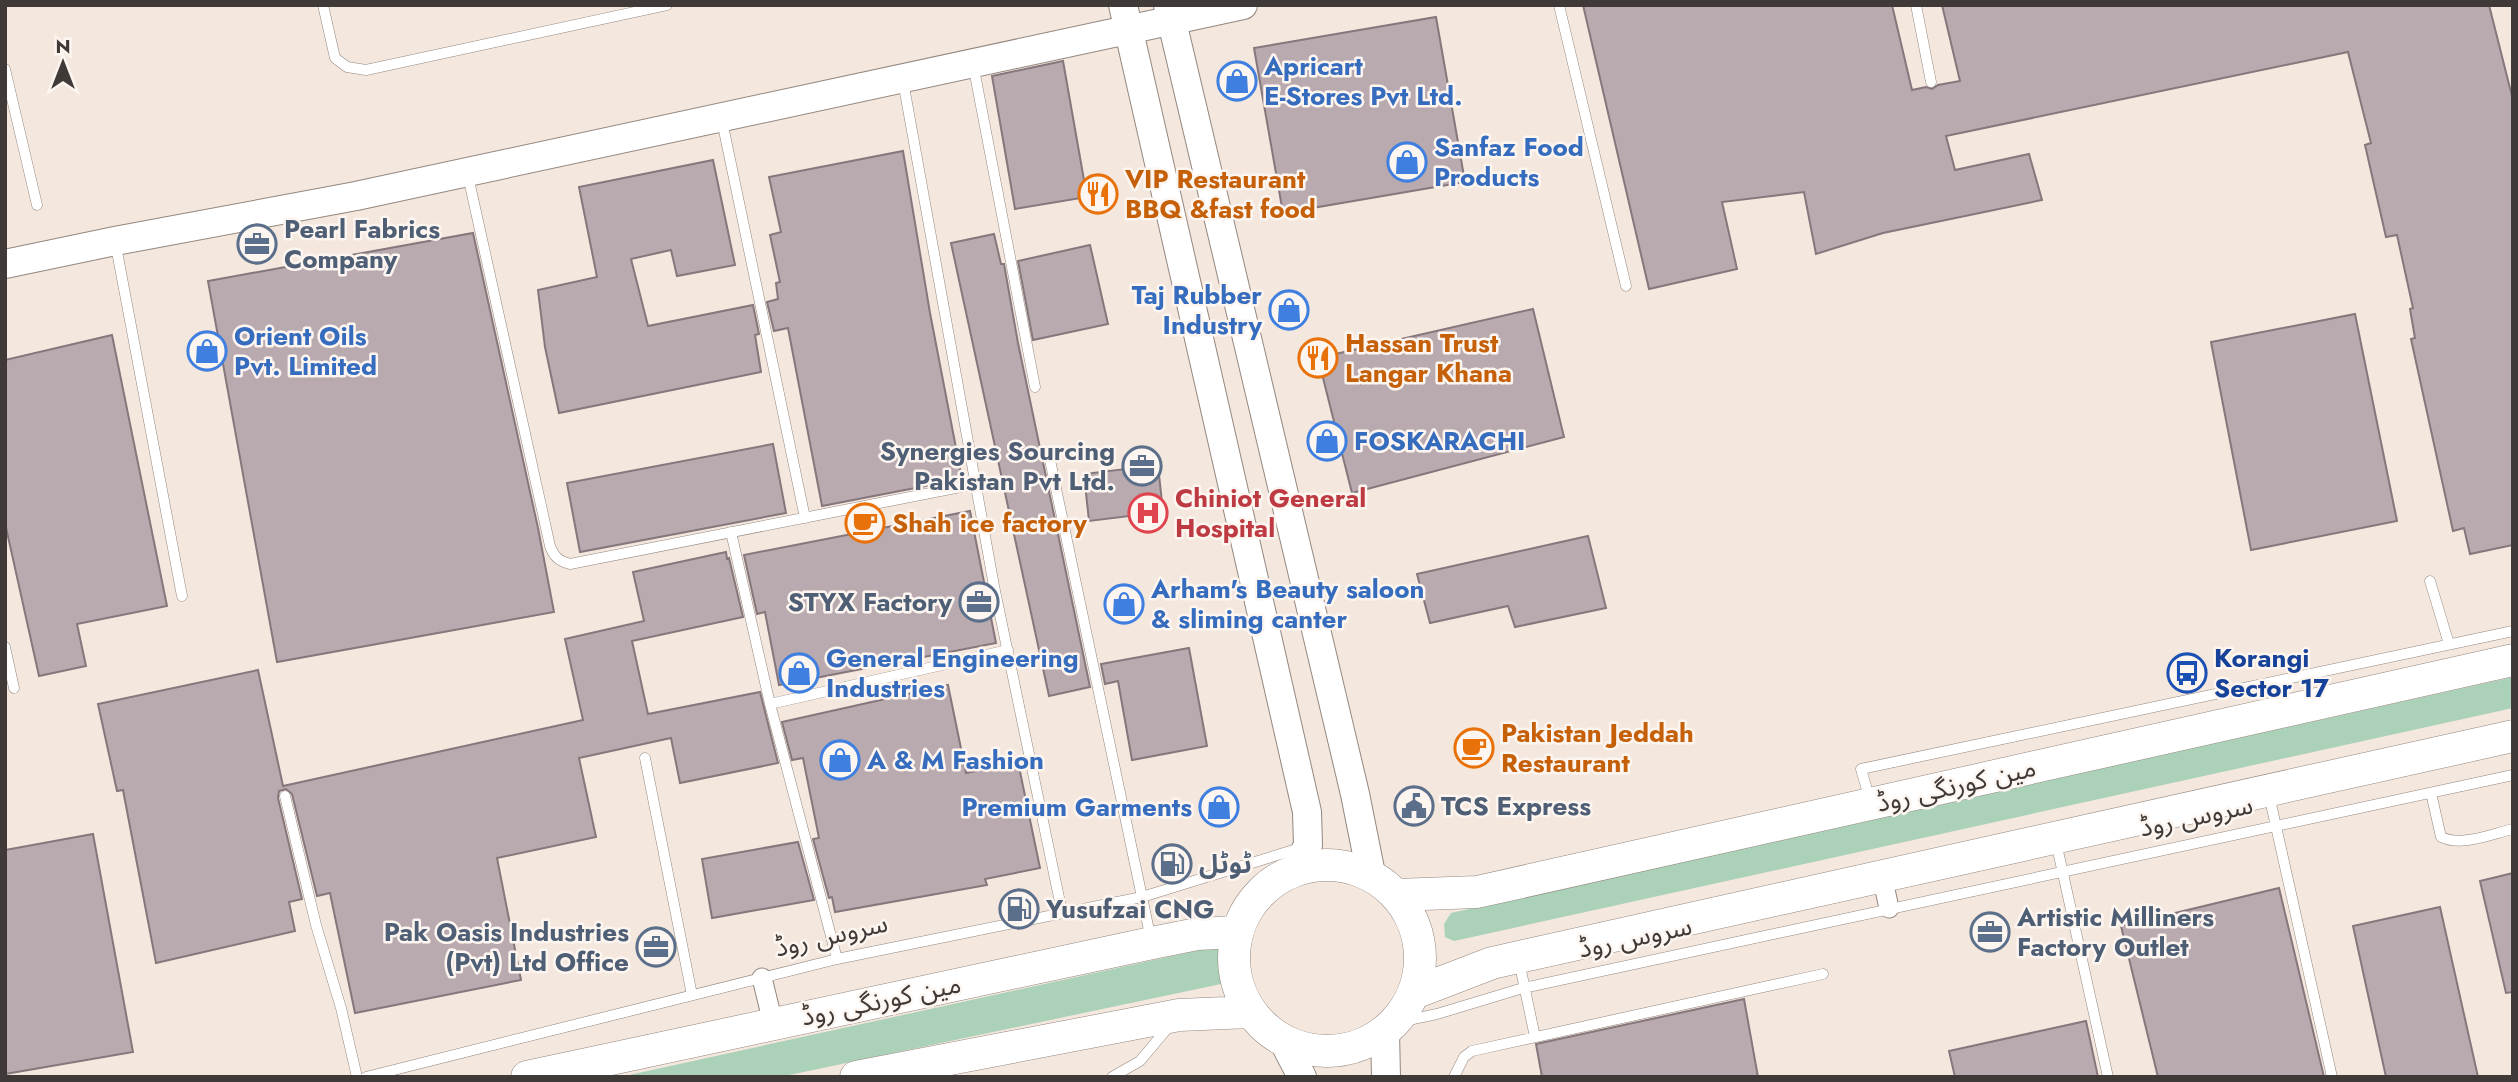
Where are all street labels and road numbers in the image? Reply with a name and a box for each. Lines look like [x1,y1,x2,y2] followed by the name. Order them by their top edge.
[1873,748,2039,822] street label: مین کورنگی روڈ
[2136,785,2256,847] street label: سروس روڈ
[771,904,891,966] street label: سروس روڈ
[1575,906,1695,968] street label: سروس روڈ
[798,965,964,1035] street label: مین کورنگی روڈ

